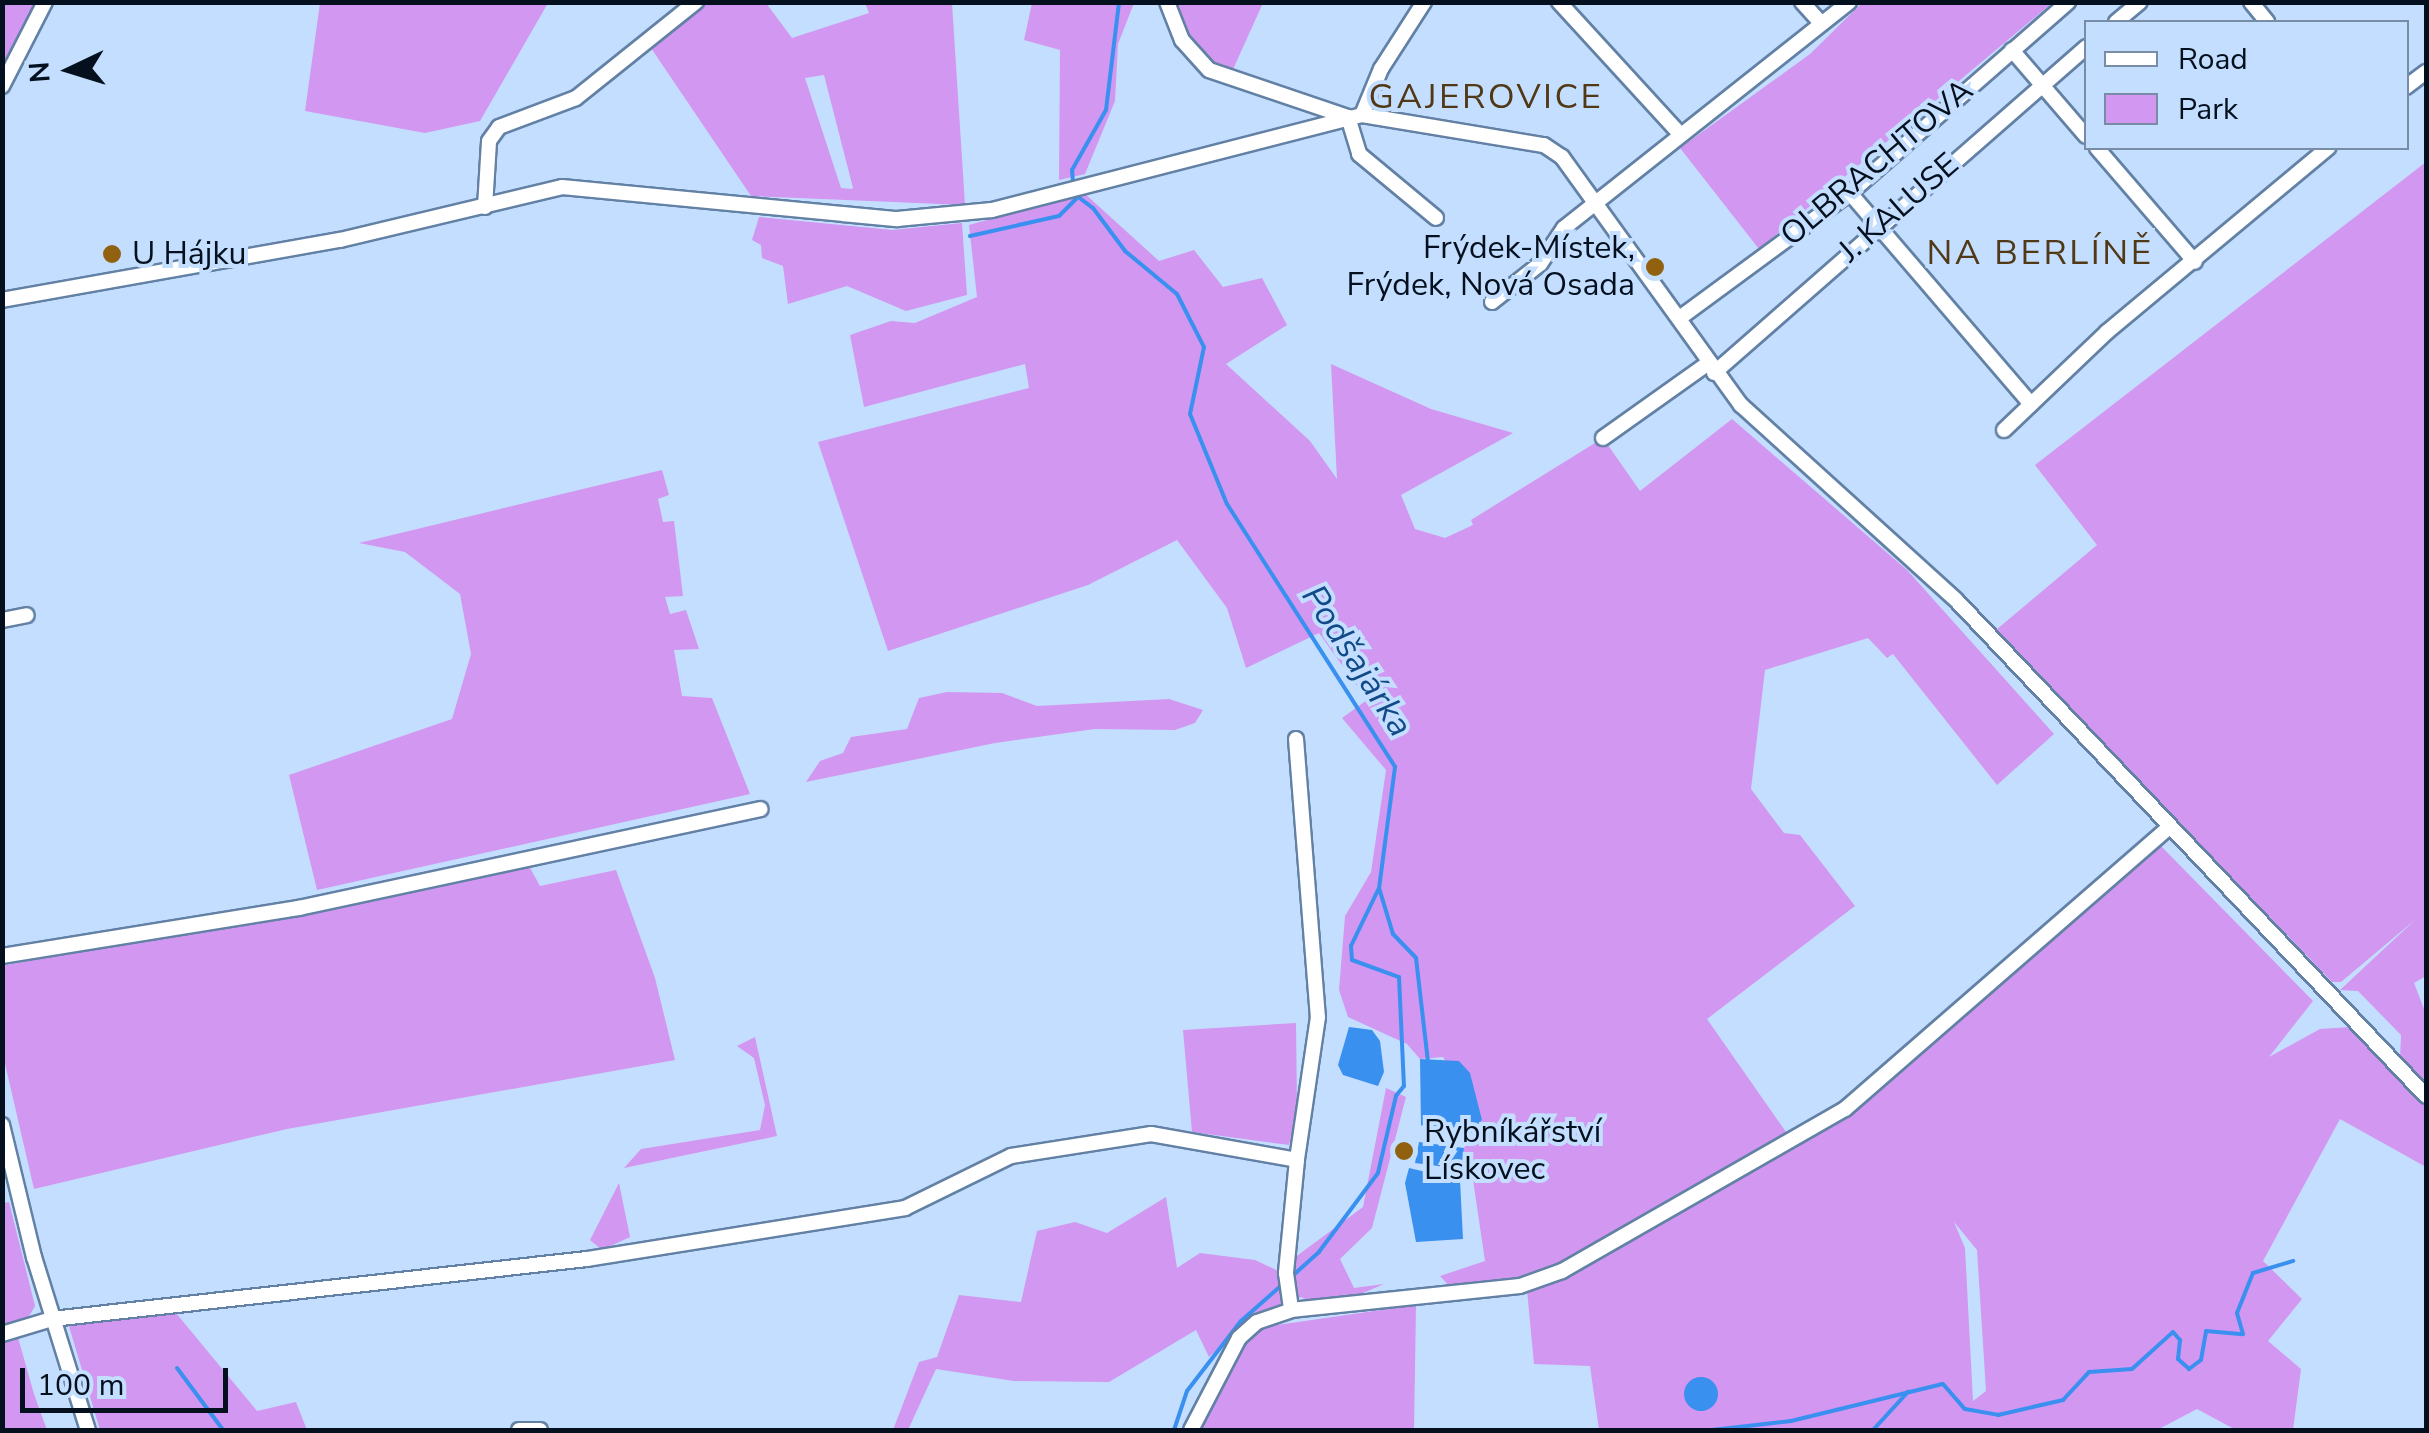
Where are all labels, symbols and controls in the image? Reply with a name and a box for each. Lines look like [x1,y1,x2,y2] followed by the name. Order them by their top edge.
[20,20,120,120] north arrow
[2084,20,2409,150] legend
[2178,39,2248,80] text: Road
[20,60,60,84] text: N
[1773,72,1981,254] street label: OLBRACHTOVA
[1369,76,1603,118] district label: GAJEROVICE
[2178,89,2238,130] text: Park
[1831,146,1967,270] street label: J. KALUSE
[1346,230,1635,305] place label: Frýdek-Místek, Frýdek, Nová Osada
[1926,232,2154,274] district label: NA BERLÍNĚ
[132,235,246,273] place label: U Hájku
[101,243,123,265] marker: U Hájku
[1644,256,1666,278] marker: Frýdek-Místek, Frýdek, Nová Osada
[1293,578,1421,744] water label: Podšajárka
[1424,1114,1601,1189] place label: Rybníkářství Lískovec
[1393,1140,1415,1162] marker: Rybníkářství Lískovec
[25,1348,232,1410] scale bar
[37,1365,124,1406] text: 100 m

